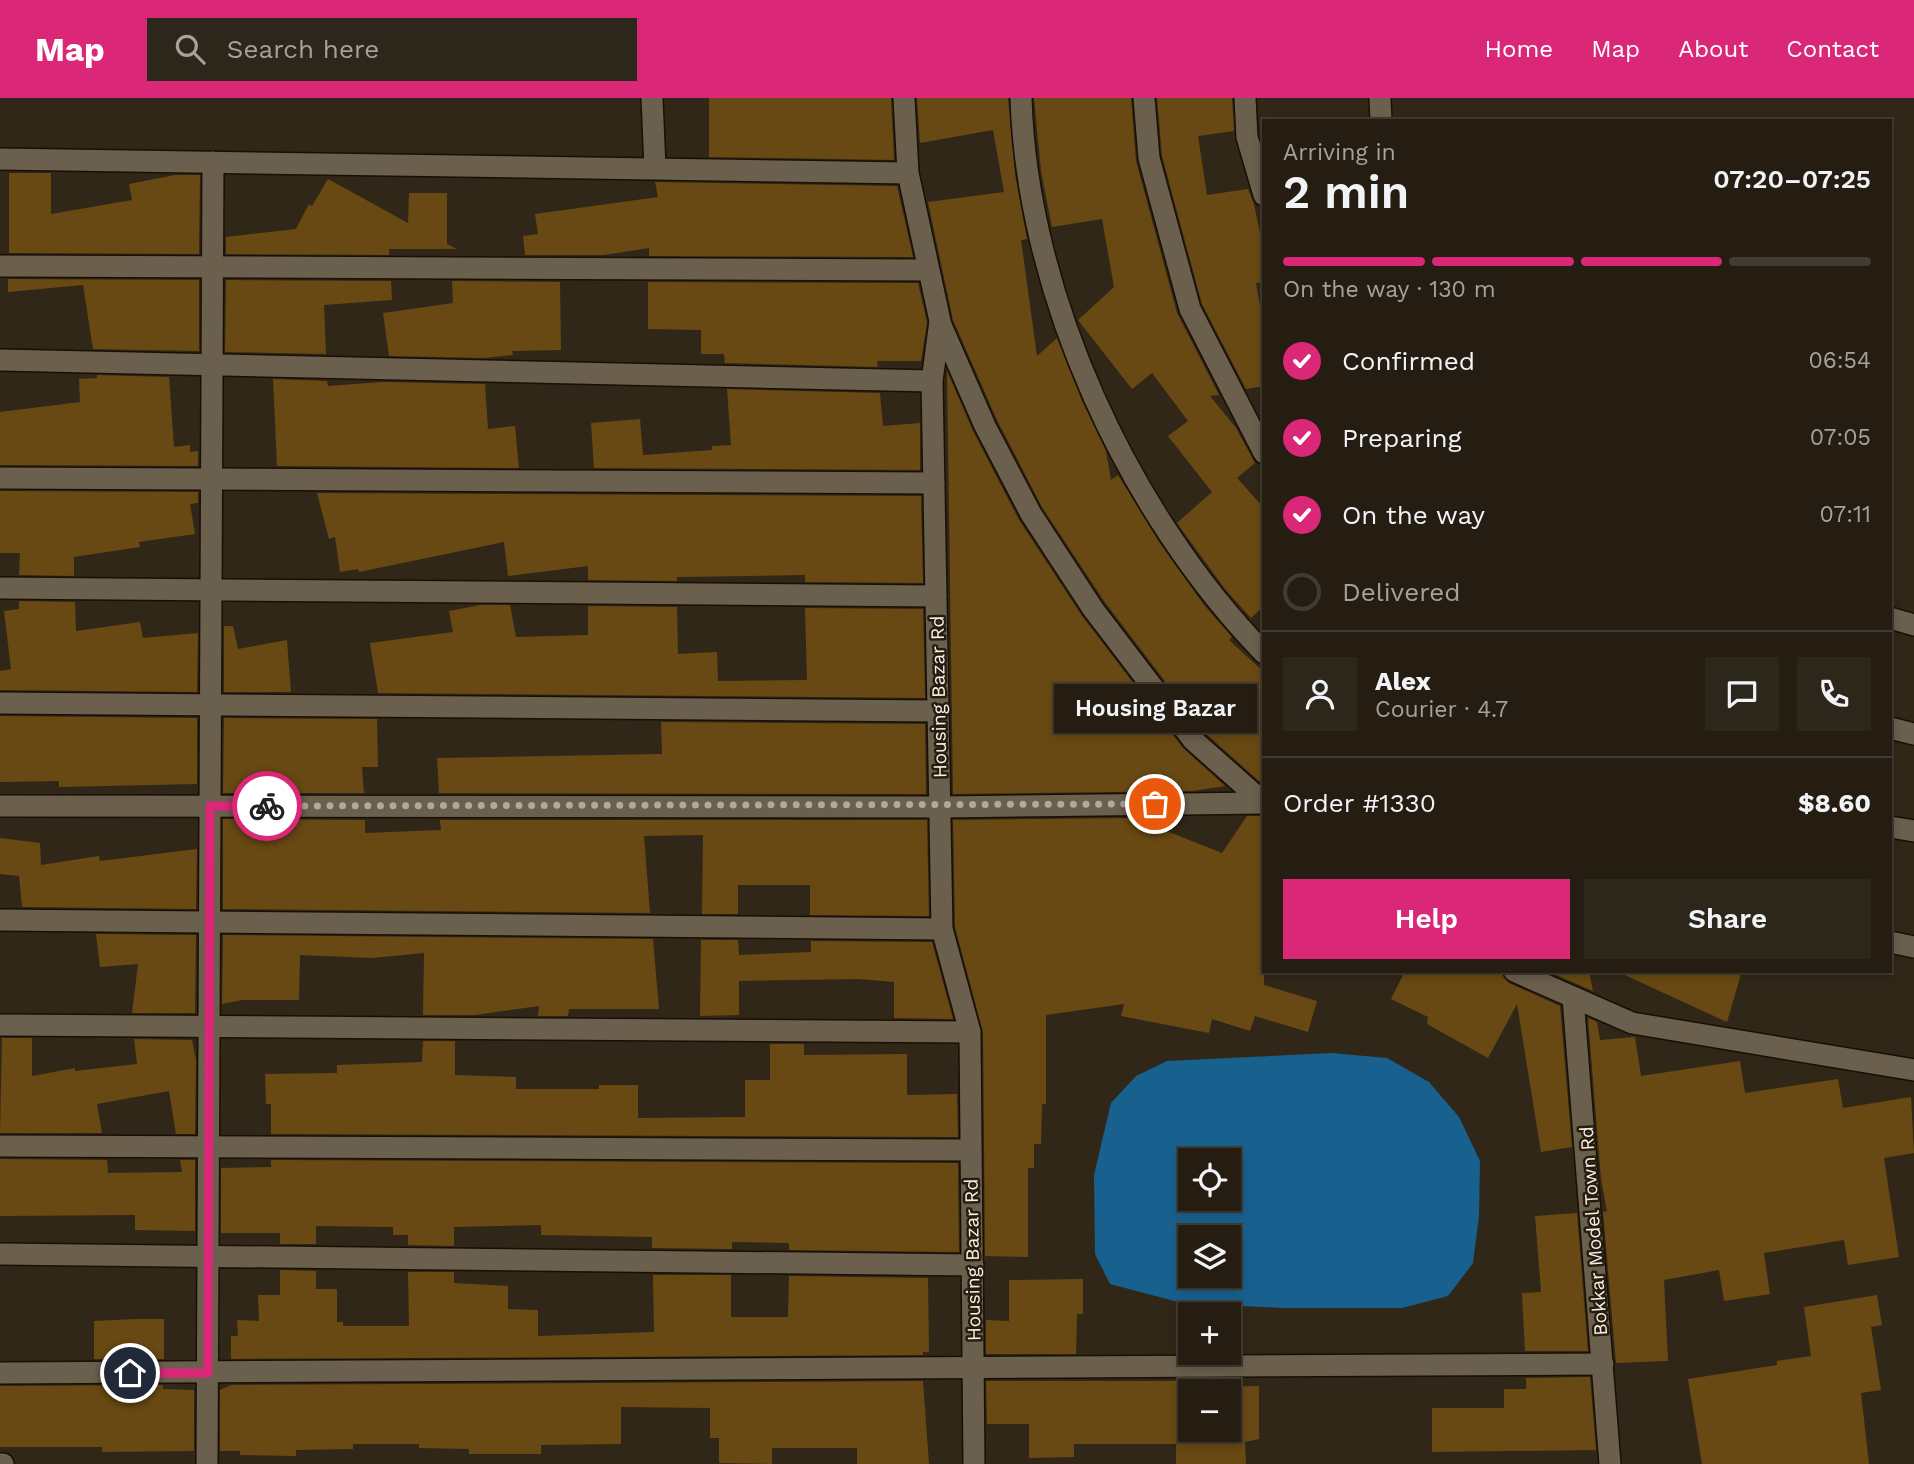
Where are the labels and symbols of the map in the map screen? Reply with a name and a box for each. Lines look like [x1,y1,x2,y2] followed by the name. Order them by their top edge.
[926,616,951,778] street label: Housing Bazar Rd
[1054,685,1256,734] callout: Housing Bazar
[232,771,302,841] courier
[1125,774,1185,834] pin
[1575,1125,1612,1337] street label: Bokkar Model Town Rd
[960,1179,985,1341] street label: Housing Bazar Rd
[100,1343,160,1403] pin

